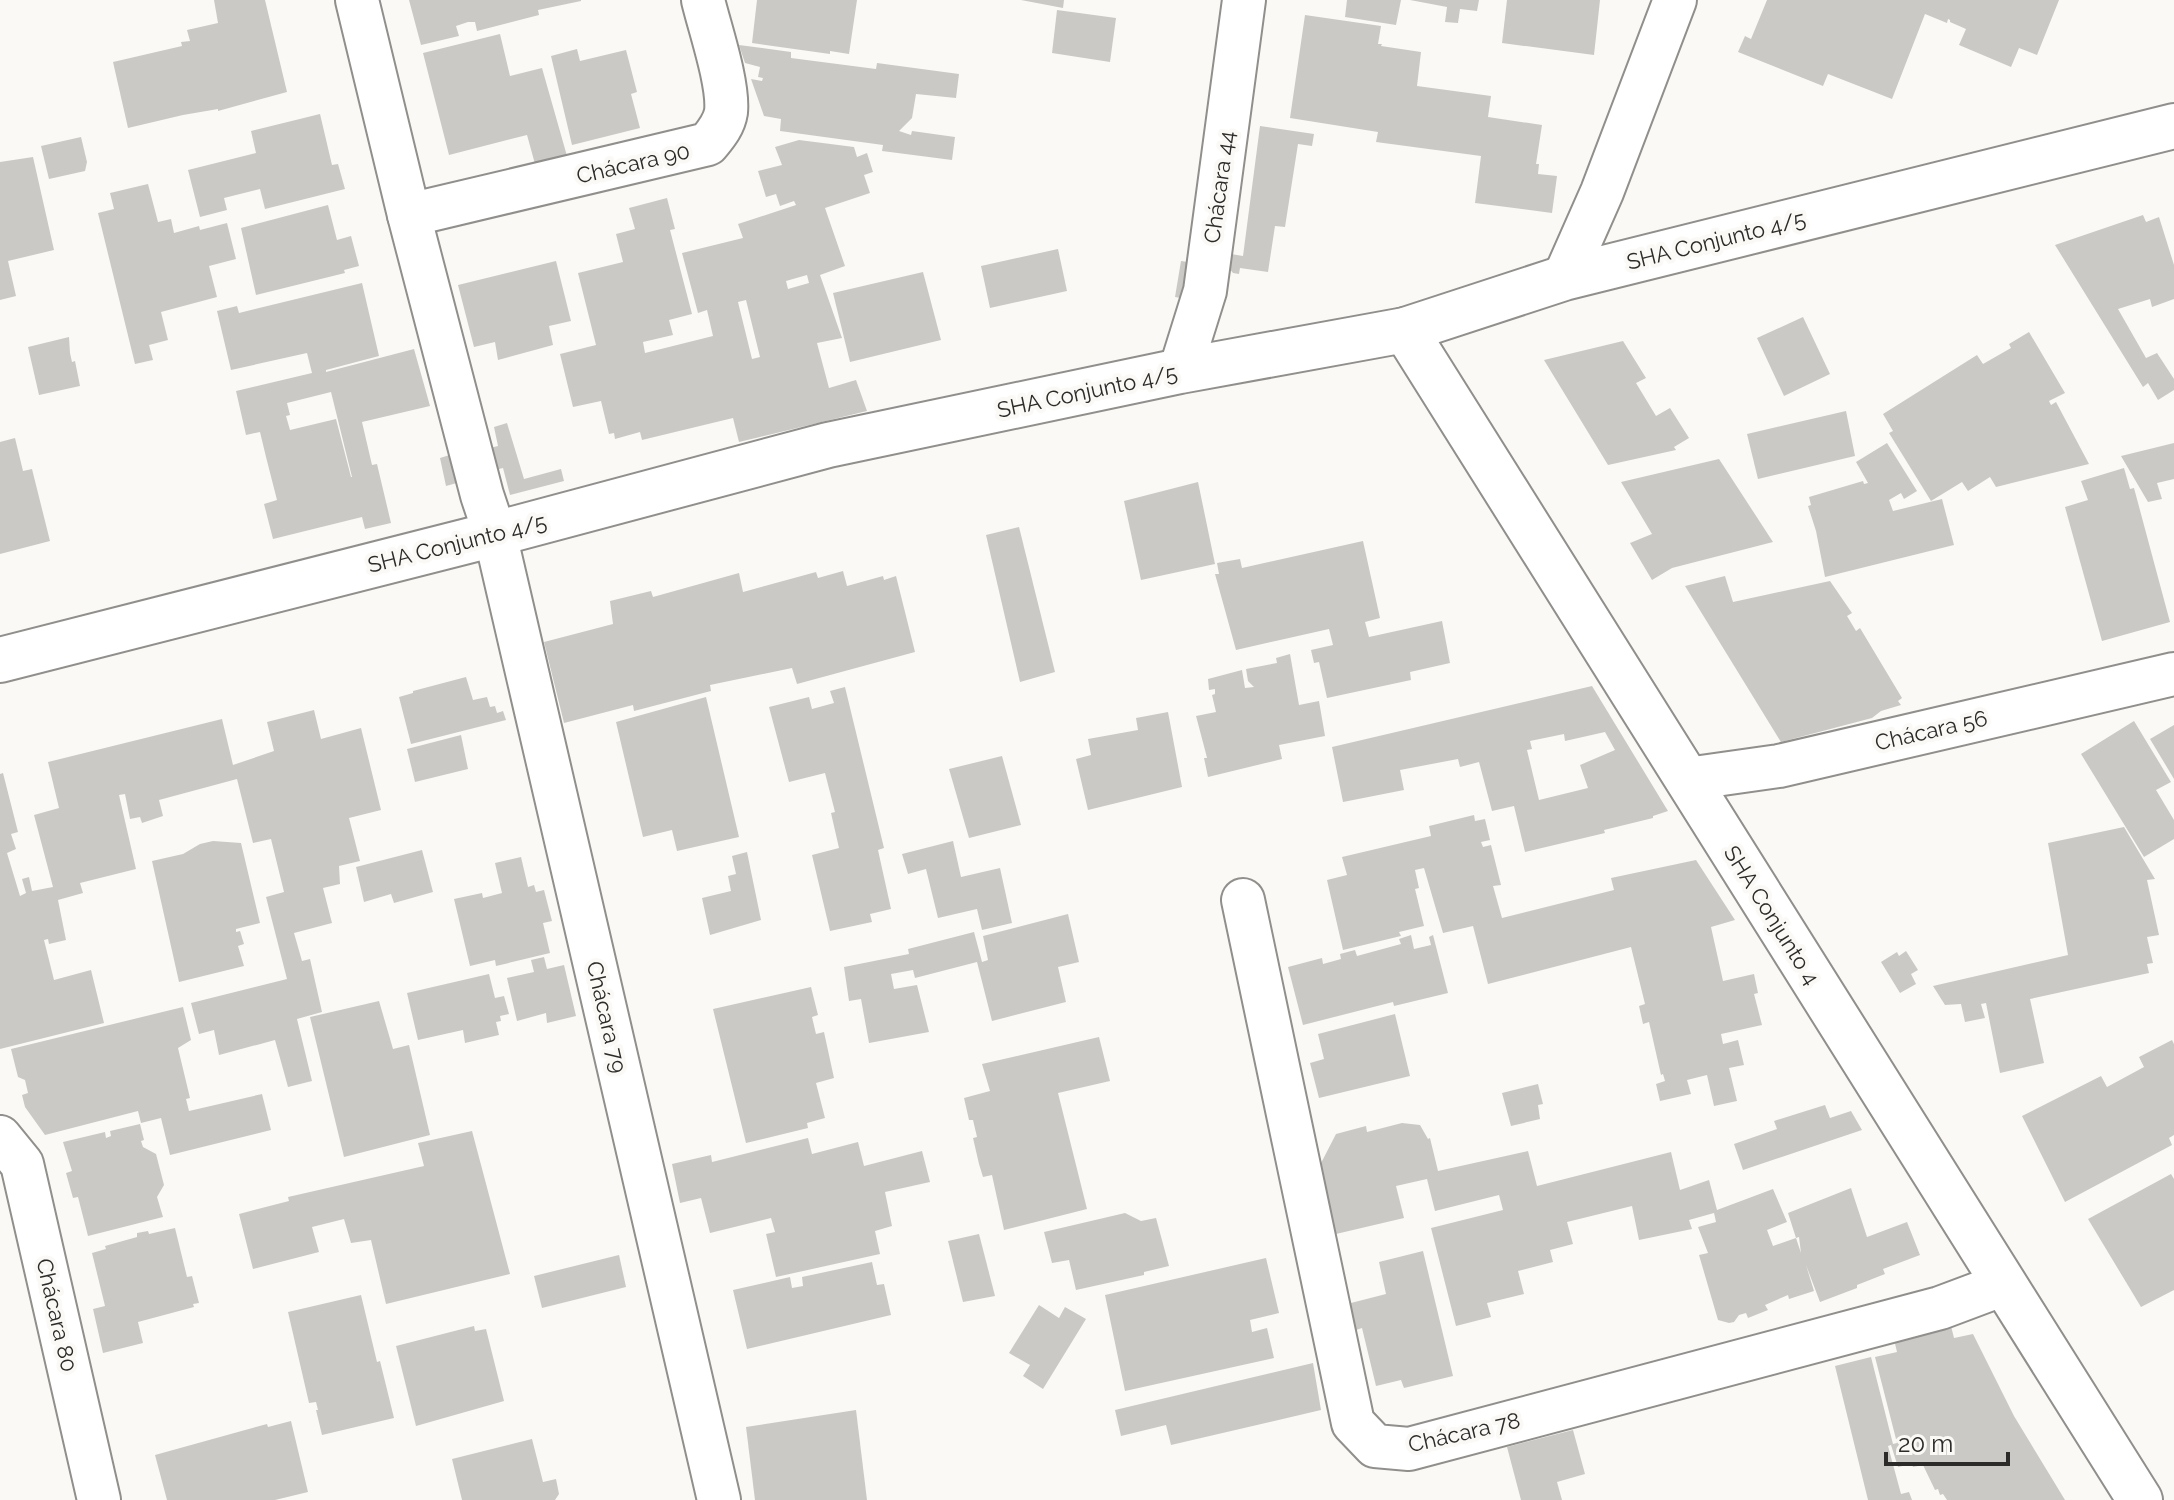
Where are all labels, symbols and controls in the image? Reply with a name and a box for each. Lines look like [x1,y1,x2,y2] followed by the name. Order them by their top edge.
[1198,129,1240,245] street label: Chácara 44
[574,137,692,189] street label: Chácara 90
[1624,205,1808,275] street label: SHA Conjunto 4/5
[995,359,1179,423] street label: SHA Conjunto 4/5
[365,508,549,578] street label: SHA Conjunto 4/5
[1872,704,1990,756] street label: Chácara 56
[1719,841,1825,989] street label: SHA Conjunto 4
[582,959,632,1075] street label: Chácara 79
[31,1256,83,1374] street label: Chácara 80
[1405,1407,1523,1457] street label: Chácara 78
[1886,1416,2008,1466] scale bar
[1898,1429,1953,1458] text: 20 m

